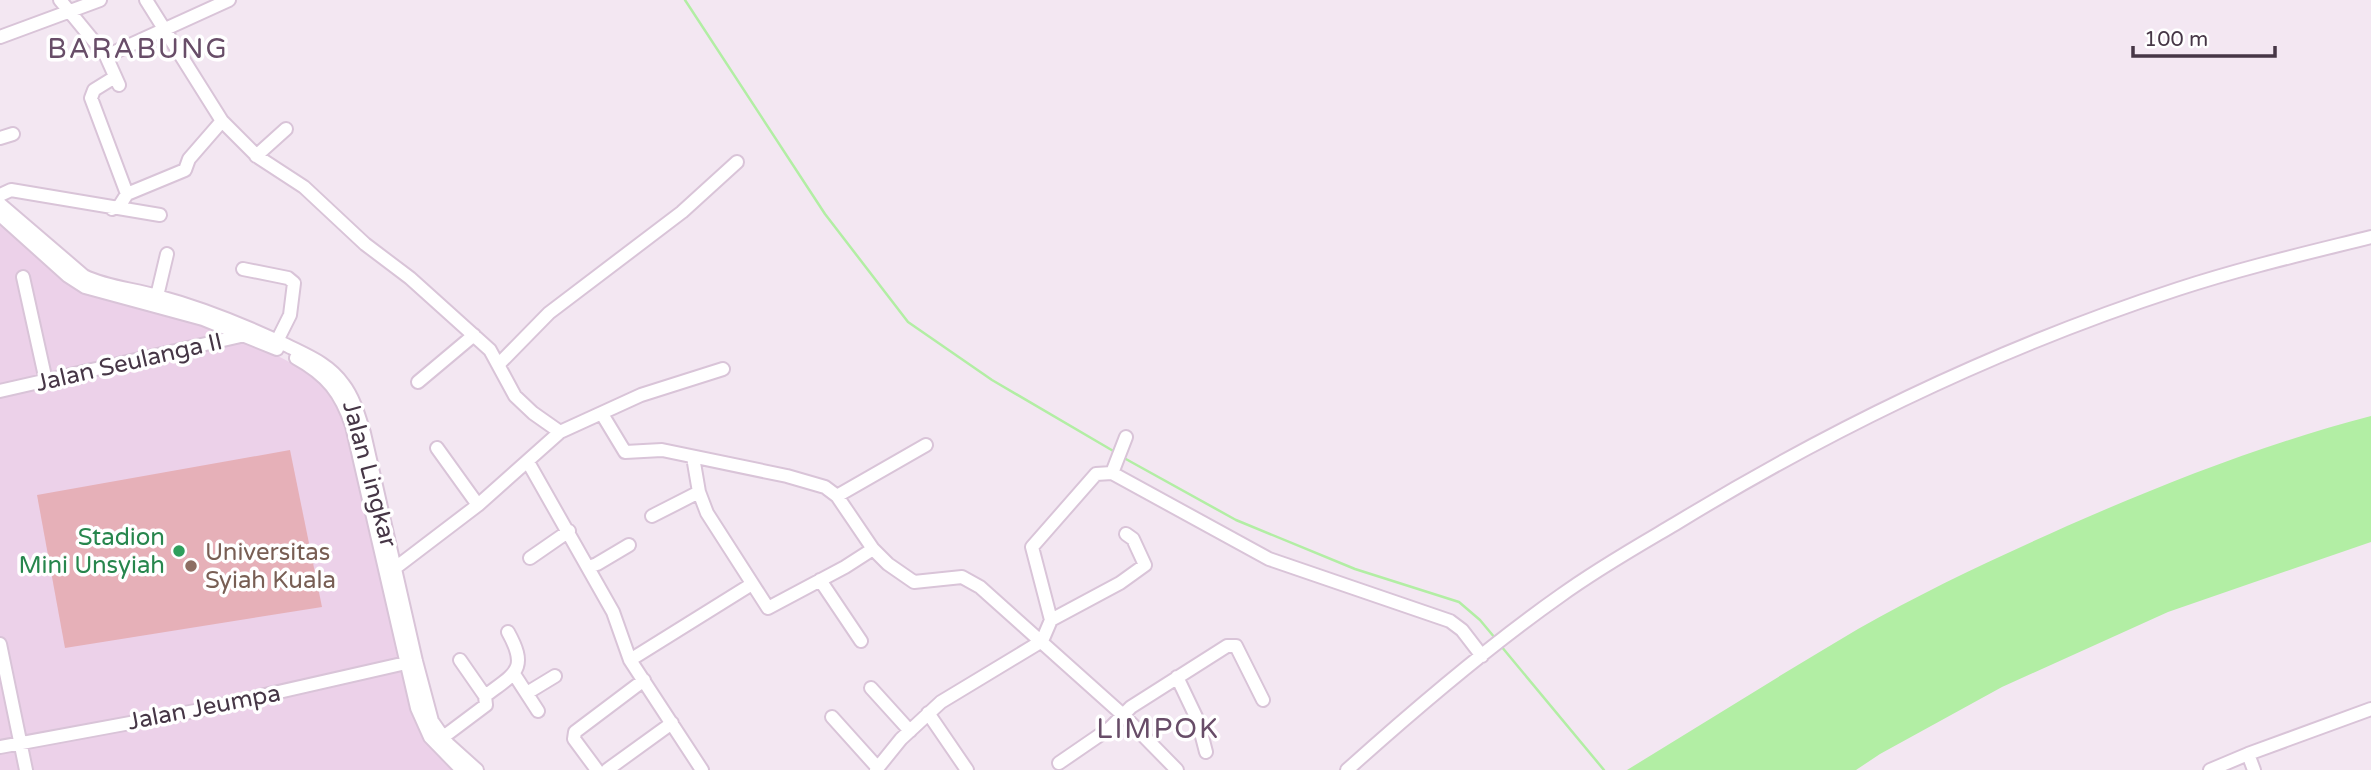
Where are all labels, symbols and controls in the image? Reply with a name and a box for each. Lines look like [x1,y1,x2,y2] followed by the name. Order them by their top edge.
[2133,14,2275,58] scale bar
[2144,27,2208,52] text: 100 m
[47,32,229,66] district label: BARABUNG
[33,327,225,398] street label: Jalan Seulanga II
[336,398,403,551] street label: Jalan Lingkar
[18,523,165,580] place label: Stadion Mini Unsyiah
[205,538,336,595] place label: Universitas Syiah Kuala
[171,543,187,559] marker: Stadion Mini Unsyiah
[183,558,199,574] marker: Universitas Syiah Kuala
[125,678,283,737] street label: Jalan Jeumpa
[1096,712,1220,746] district label: LIMPOK

